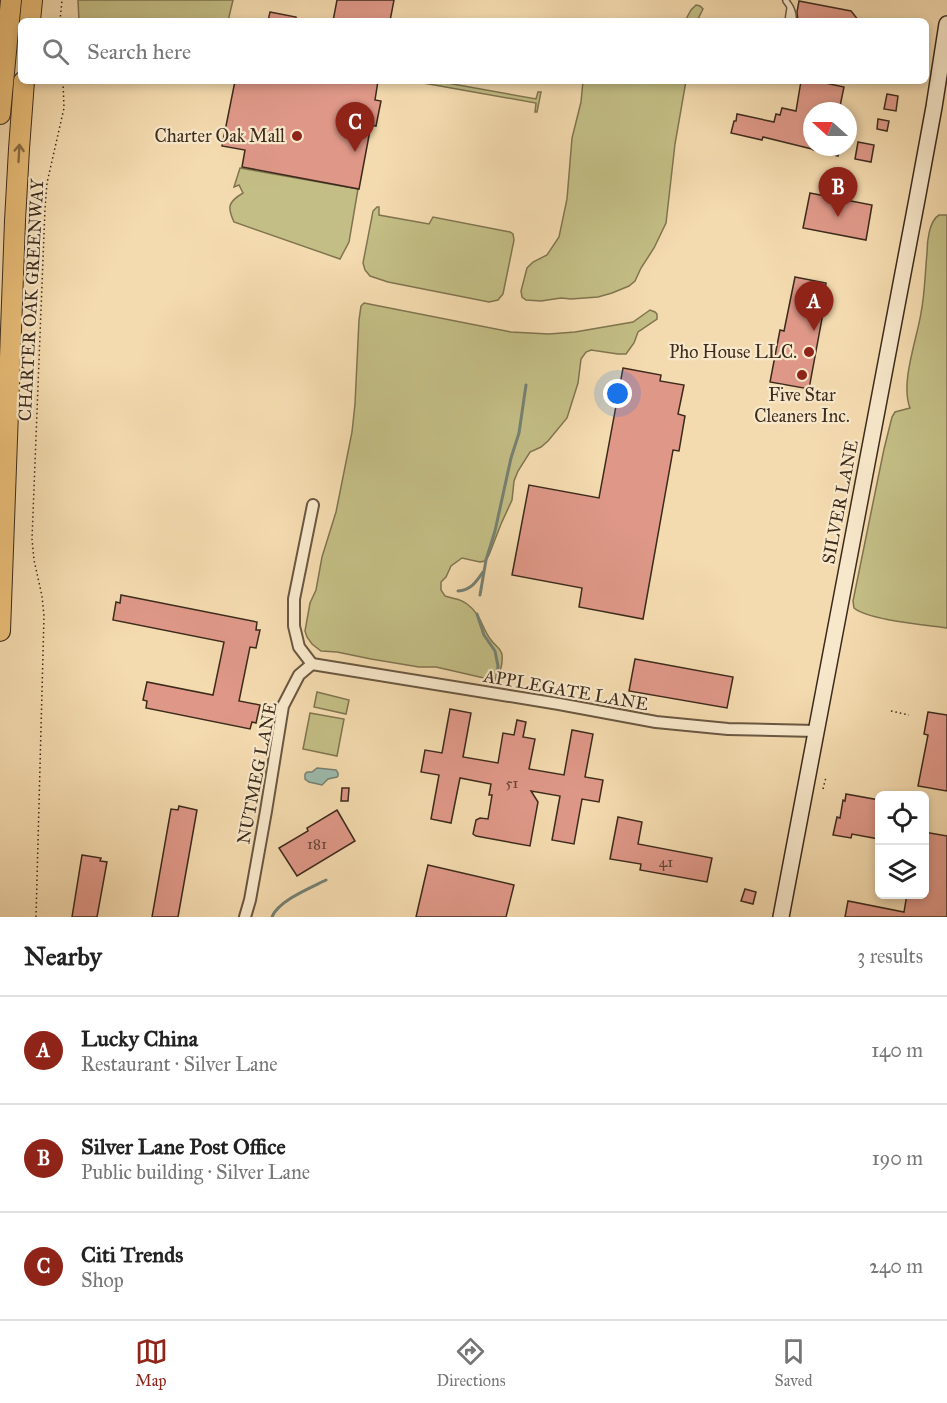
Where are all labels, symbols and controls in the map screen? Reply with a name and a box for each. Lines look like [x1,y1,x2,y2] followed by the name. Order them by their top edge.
[18,18,929,84] search box
[39,35,72,68] icon: search
[87,38,191,65] text: Search here
[336,102,374,152] pin: C
[803,102,857,156] north arrow
[154,125,285,147] place label: Charter Oak Mall
[290,129,304,143] marker: Charter Oak Mall
[13,144,24,164] one-way arrow
[818,168,858,217] pin: B
[14,178,48,422] street label: CHARTER OAK GREENWAY
[794,282,834,331] pin: A
[669,341,797,363] place label: Pho House LLC.
[802,345,816,359] marker: Pho House LLC.
[795,368,809,382] marker: Five Star Cleaners Inc.
[603,379,632,408] your location
[754,384,850,427] place label: Five Star Cleaners Inc.
[817,438,863,566] street label: SILVER LANE
[481,664,650,715] street label: APPLEGATE LANE
[232,700,282,846] street label: NUTMEG LANE
[506,774,519,792] house number: 51
[875,791,929,899] map controls
[875,791,929,845] button: locate
[307,835,327,853] house number: 181
[875,845,929,899] button: layers
[659,853,673,871] house number: 41
[24,940,102,972] text: Nearby
[857,944,923,968] text: 3 results
[81,1025,198,1052] text: Lucky China
[37,1038,50,1062] text: A
[871,1038,923,1062] text: 140 m
[81,1052,278,1076] text: Restaurant · Silver Lane
[81,1133,286,1160] text: Silver Lane Post Office
[37,1146,50,1170] text: B
[872,1146,923,1170] text: 190 m
[81,1160,310,1184] text: Public building · Silver Lane
[81,1241,183,1268] text: Citi Trends
[37,1254,50,1278] text: C
[869,1254,923,1278] text: 240 m
[81,1268,124,1292] text: Shop
[135,1335,168,1390] tab: Map
[437,1335,505,1390] tab: Directions
[774,1335,812,1390] tab: Saved

